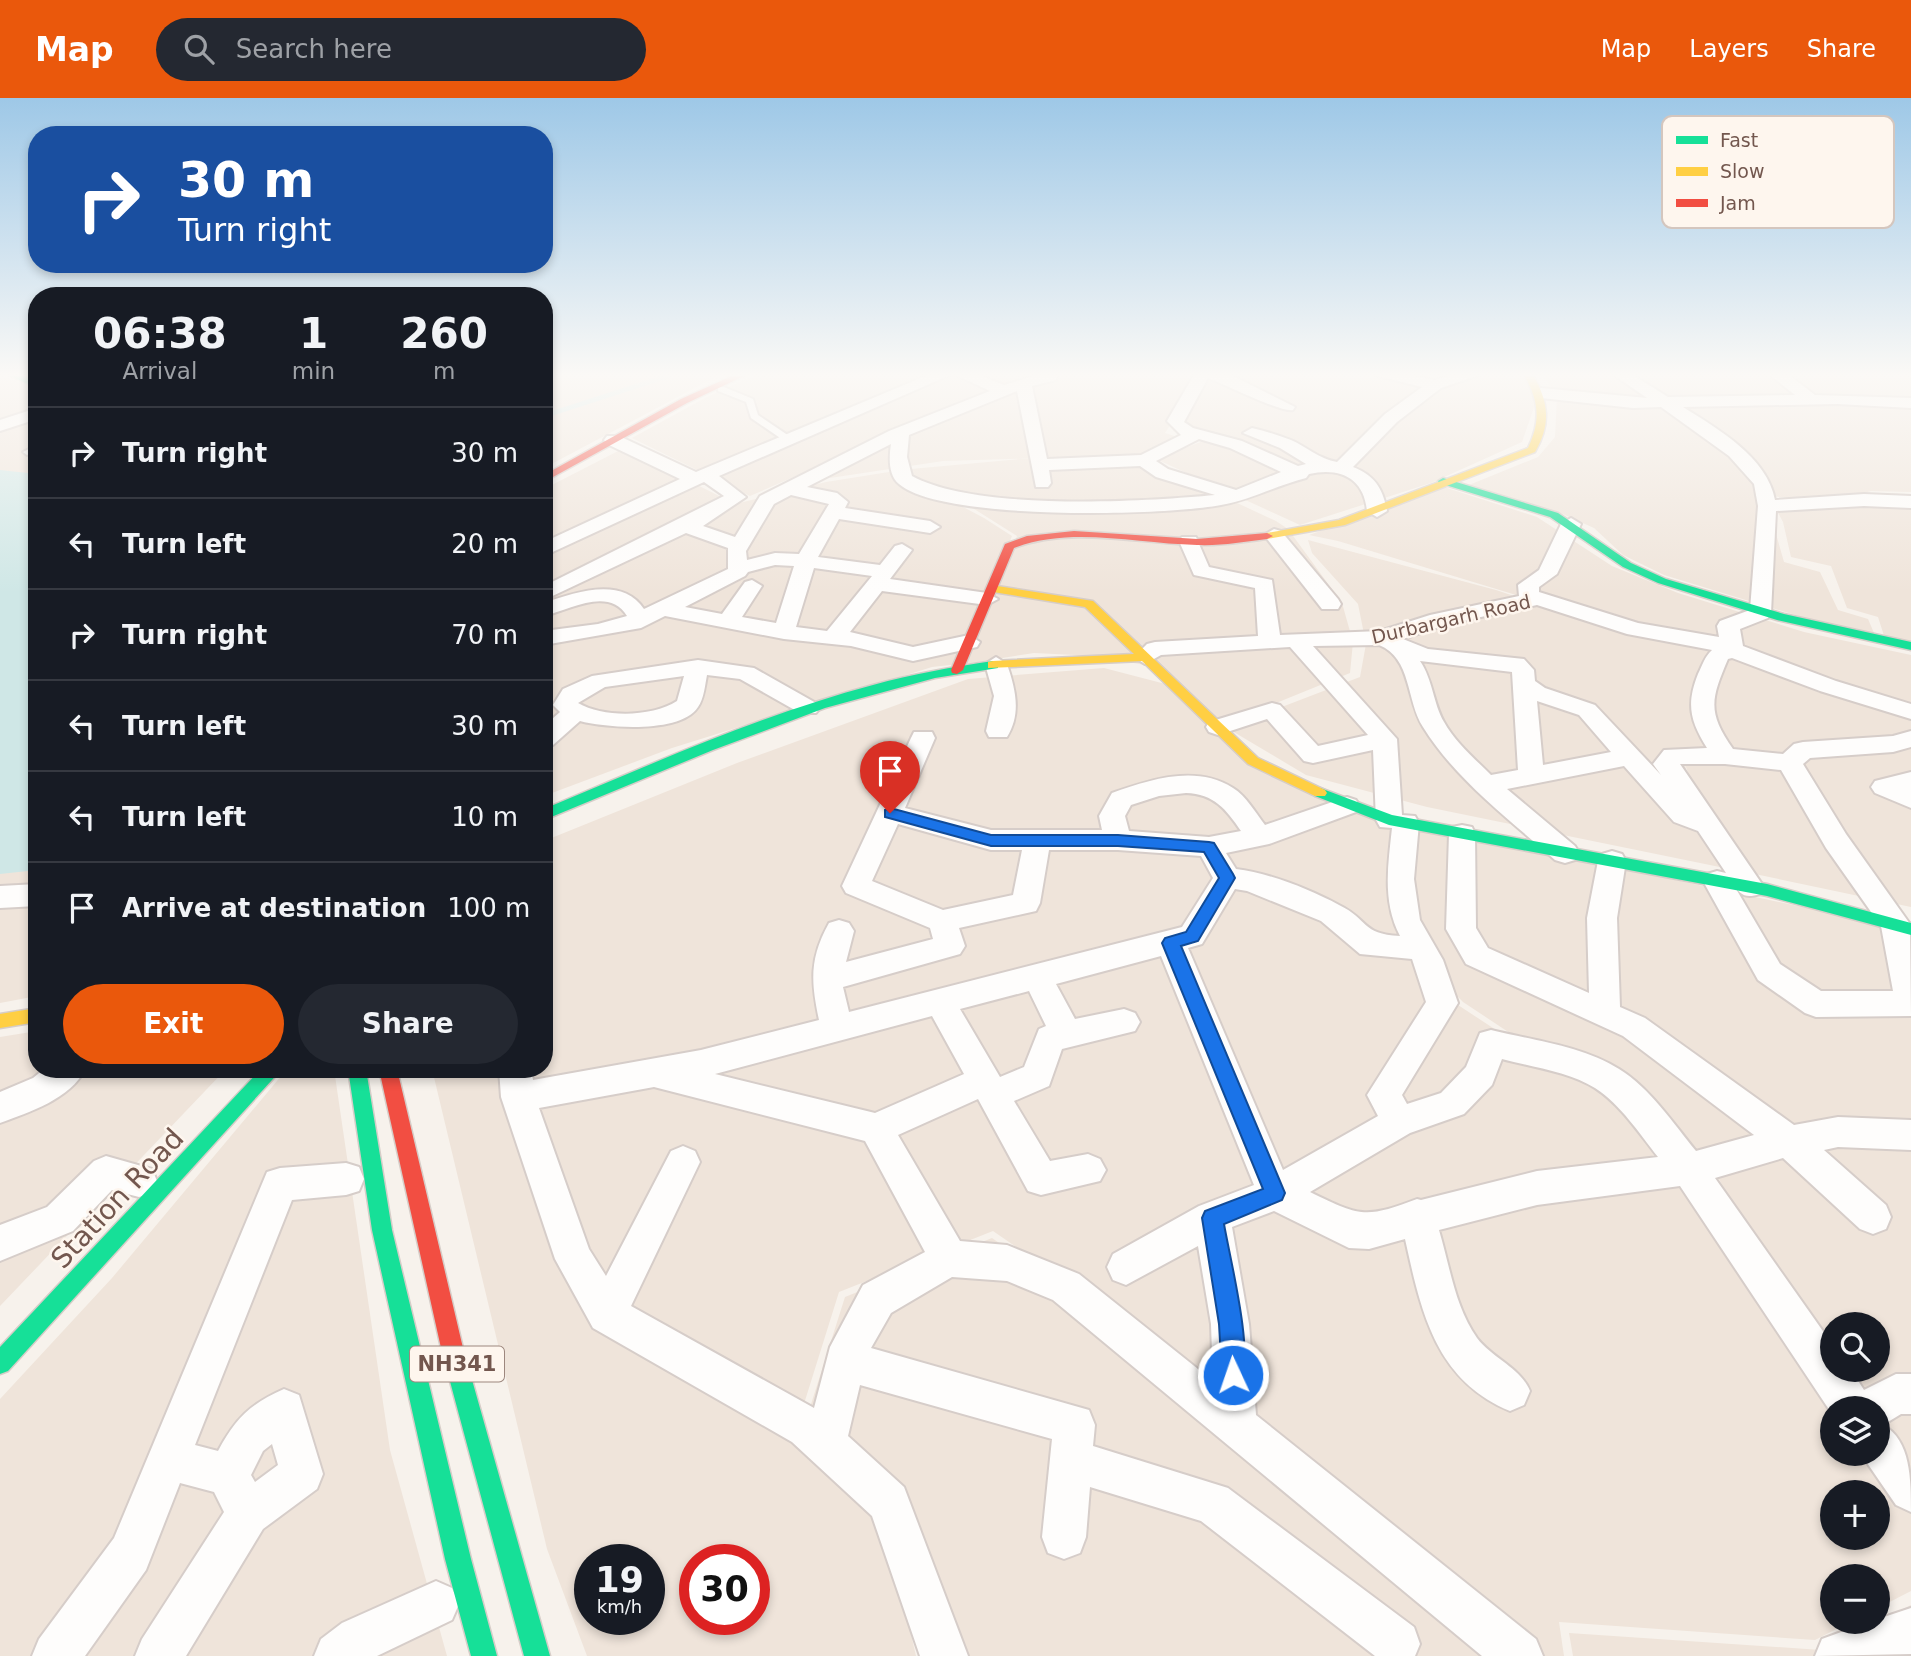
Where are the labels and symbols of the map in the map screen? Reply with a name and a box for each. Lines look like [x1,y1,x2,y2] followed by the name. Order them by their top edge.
[1662,116,1894,228] legend
[1720,129,1758,151] text: Fast
[1720,160,1765,182] text: Slow
[1719,192,1756,214] text: Jam
[1369,590,1533,648] street label: Durbargarh Road
[860,741,920,813] pin
[44,1122,190,1275] street label: Station Road
[1196,1338,1270,1412] position arrow
[410,1346,504,1382] road number: NH341
[679,1544,770,1635] speed limit sign: 30

